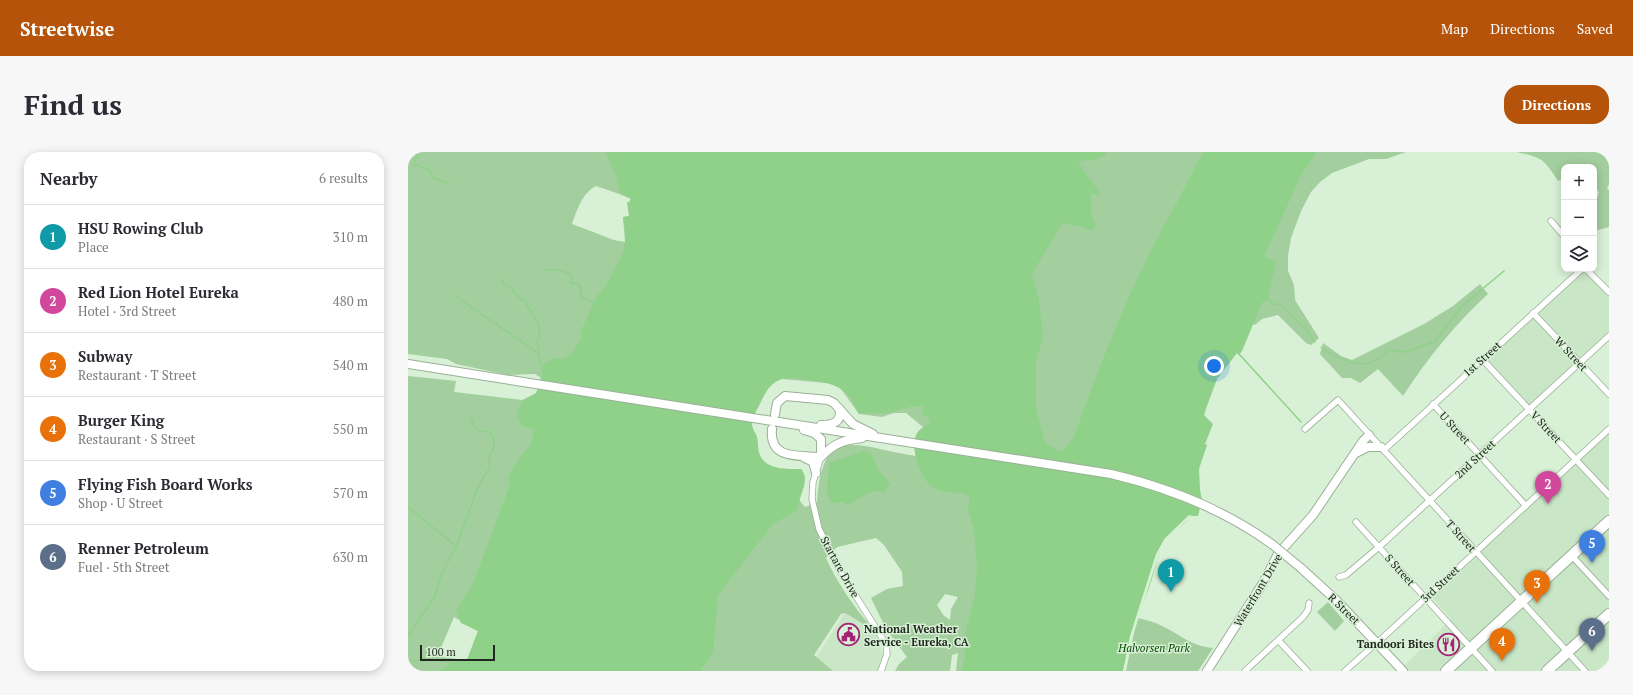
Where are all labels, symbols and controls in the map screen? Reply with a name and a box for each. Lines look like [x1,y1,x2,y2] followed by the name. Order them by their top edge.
[20,16,114,41] text: Streetwise
[1441,19,1468,38] text: Map
[1490,19,1555,38] text: Directions
[1577,19,1613,38] text: Saved
[1504,85,1609,124] button: Directions
[24,86,122,123] text: Find us
[1561,164,1597,272] map controls
[1561,164,1597,200] button: +
[40,167,98,190] text: Nearby
[319,169,368,187] text: 6 results
[1561,200,1597,236] button: −
[78,218,203,238] text: HSU Rowing Club
[49,228,57,246] text: 1
[333,228,368,246] text: 310 m
[1561,236,1597,272] button: layers
[78,238,109,256] text: Place
[78,282,239,302] text: Red Lion Hotel Eureka
[49,292,57,310] text: 2
[333,292,368,310] text: 480 m
[78,302,176,320] text: Hotel · 3rd Street
[1551,334,1591,374] street label: W Street
[1460,338,1504,380] street label: 1st Street
[78,346,132,366] text: Subway
[49,356,57,374] text: 3
[333,356,368,374] text: 540 m
[1204,356,1224,376] your location
[78,366,196,384] text: Restaurant · T Street
[1528,408,1564,446] street label: V Street
[1436,409,1474,447] street label: U Street
[78,410,164,430] text: Burger King
[49,420,57,438] text: 4
[333,420,368,438] text: 550 m
[78,430,195,448] text: Restaurant · S Street
[1452,437,1498,481] street label: 2nd Street
[1535,471,1561,504] pin: 2
[78,474,252,494] text: Flying Fish Board Works
[49,484,57,502] text: 5
[333,484,368,502] text: 570 m
[78,494,163,512] text: Shop · U Street
[1443,517,1479,555] street label: T Street
[1579,530,1605,563] pin: 5
[817,534,863,601] street label: Startare Drive
[78,538,209,558] text: Renner Petroleum
[49,548,57,566] text: 6
[333,548,368,566] text: 630 m
[1231,551,1285,629] street label: Waterfront Drive
[1382,551,1418,589] street label: S Street
[78,558,170,576] text: Fuel · 5th Street
[1158,559,1184,592] pin: 1
[1418,562,1462,606] street label: 3rd Street
[1524,570,1550,603] pin: 3
[1325,590,1363,628] street label: R Street
[1579,618,1605,651] pin: 6
[836,622,862,648] public building icon: National Weather Service - Eureka, CA
[864,622,970,649] place label: National Weather Service - Eureka, CA
[1489,628,1515,661] pin: 4
[1436,631,1462,657] restaurant icon: Tandoori Bites
[1357,637,1434,651] place label: Tandoori Bites
[1117,641,1190,655] park label: Halvorsen Park
[420,643,495,662] scale bar
[426,645,456,659] text: 100 m

